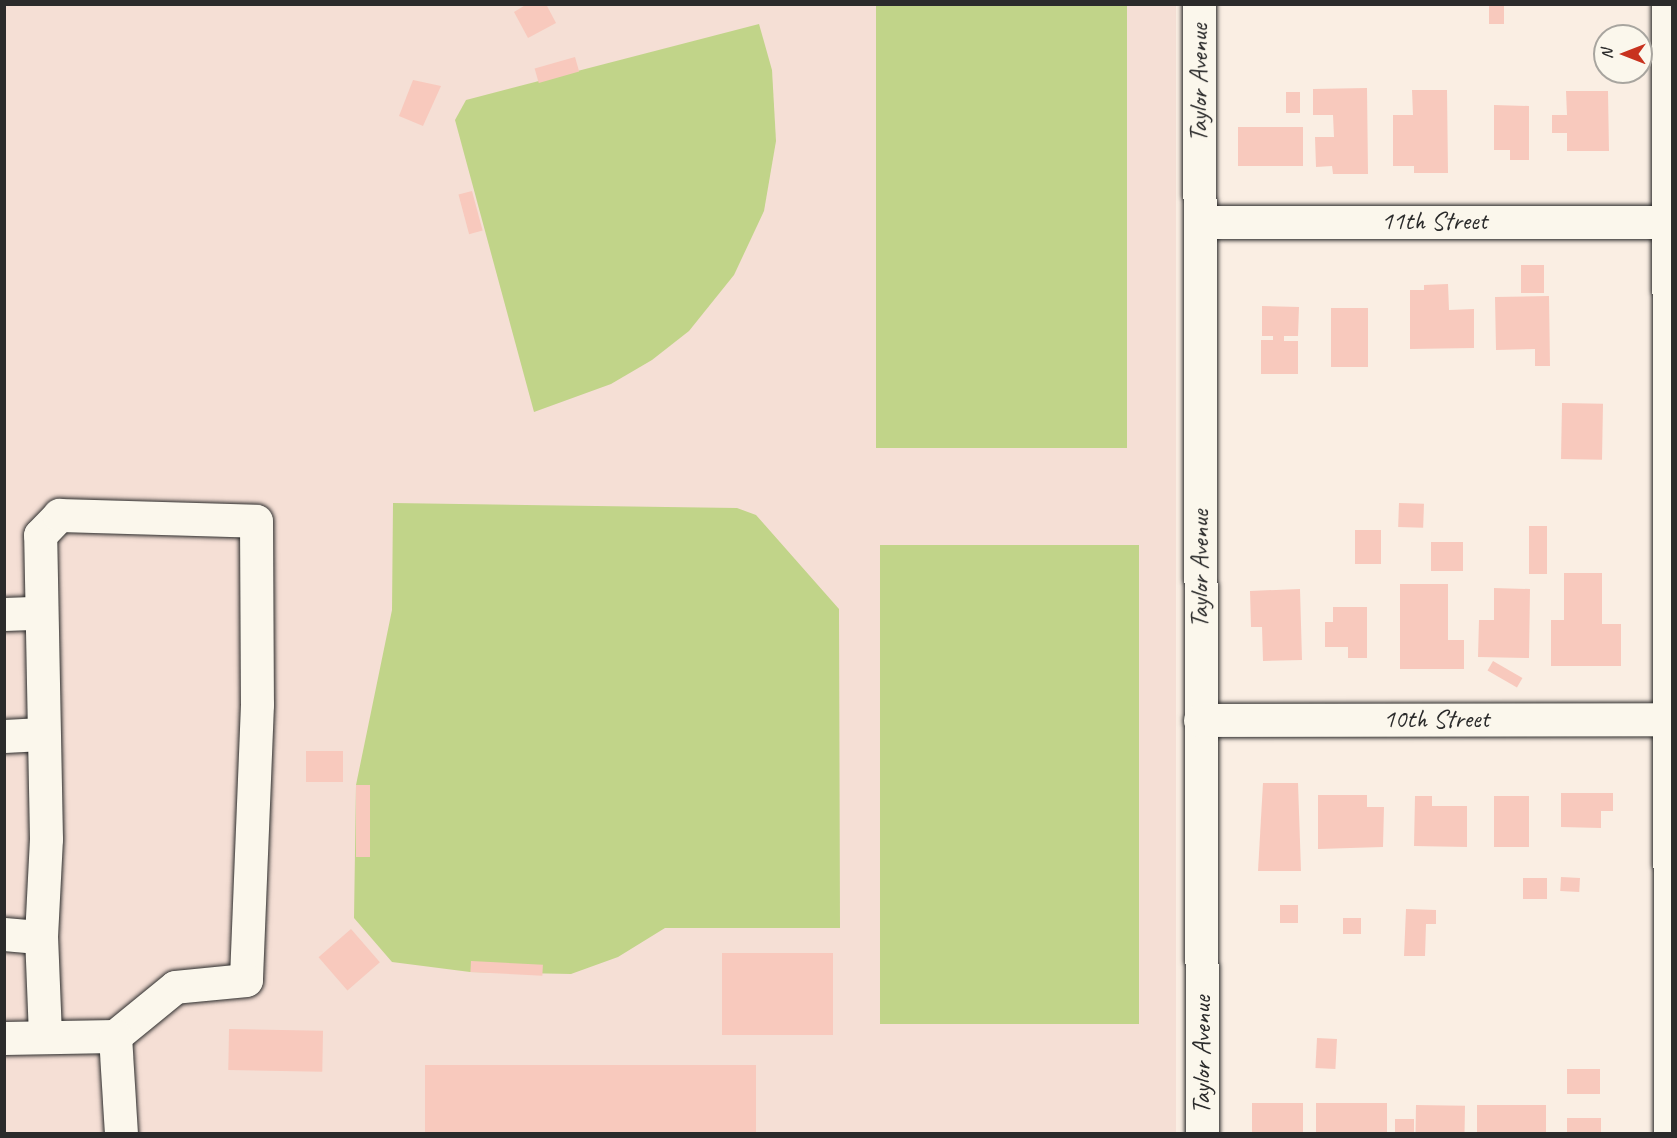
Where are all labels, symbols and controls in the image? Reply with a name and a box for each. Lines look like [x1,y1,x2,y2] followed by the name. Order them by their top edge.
[1183,24,1215,142] street label: Taylor Avenue
[1593,24,1653,84] north arrow
[1597,49,1617,59] text: N
[1381,205,1487,237] street label: 11th Street
[1184,510,1216,628] street label: Taylor Avenue
[1383,703,1489,735] street label: 10th Street
[1186,996,1218,1114] street label: Taylor Avenue

